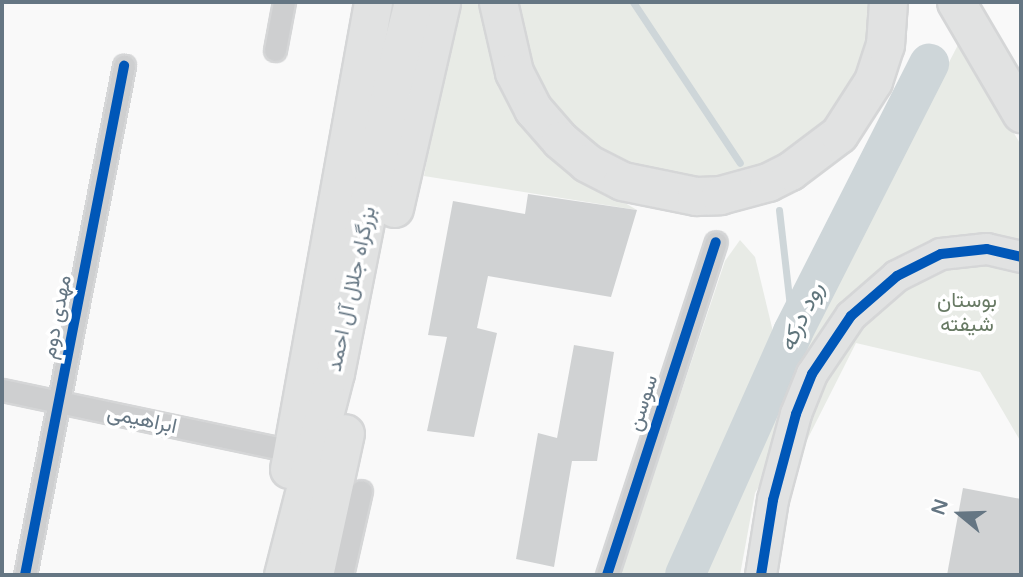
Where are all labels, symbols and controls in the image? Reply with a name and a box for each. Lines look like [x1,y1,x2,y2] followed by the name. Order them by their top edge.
[322,204,382,374] street label: بزرگراه جلال آل احمد
[37,273,77,361] street label: مهدی دوم
[773,278,831,356] water label: رود درکه
[937,288,997,338] park label: بوستان شیفته
[622,372,664,434] street label: سوسن
[105,400,179,440] street label: ابراهیمی
[925,479,995,549] north arrow
[927,496,953,518] text: N

